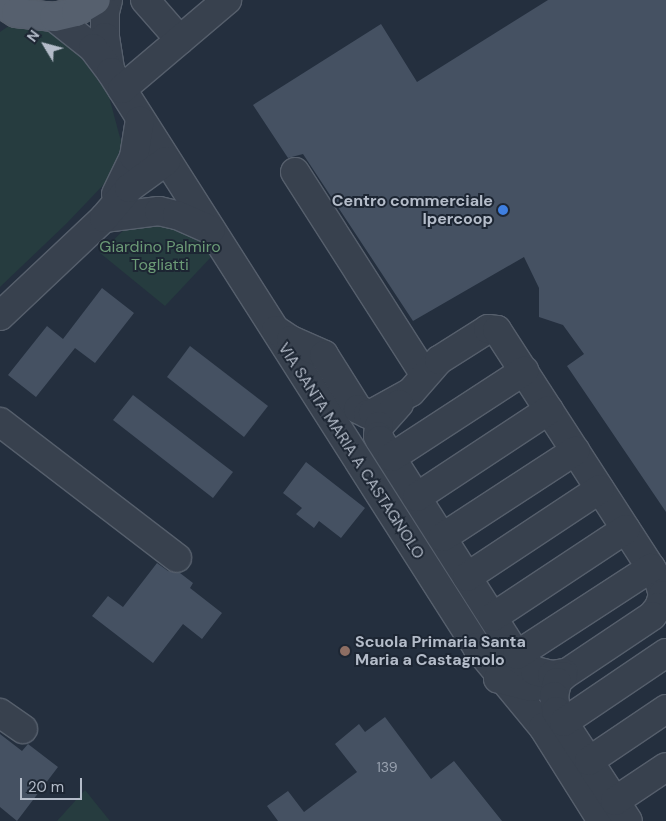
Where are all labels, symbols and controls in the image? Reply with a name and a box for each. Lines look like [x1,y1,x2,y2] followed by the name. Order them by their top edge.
[20,20,70,70] north arrow
[23,26,43,45] text: N
[332,191,493,229] place label: Centro commerciale Ipercoop
[497,204,509,216] marker: Centro commerciale Ipercoop
[99,237,221,275] park label: Giardino Palmiro Togliatti
[274,339,428,563] street label: VIA SANTA MARIA A CASTAGNOLO
[355,632,526,670] place label: Scuola Primaria Santa Maria a Castagnolo
[339,645,351,657] marker: Scuola Primaria Santa Maria a Castagnolo
[376,759,398,775] house number: 139
[22,768,85,800] scale bar
[28,777,64,797] text: 20 m

